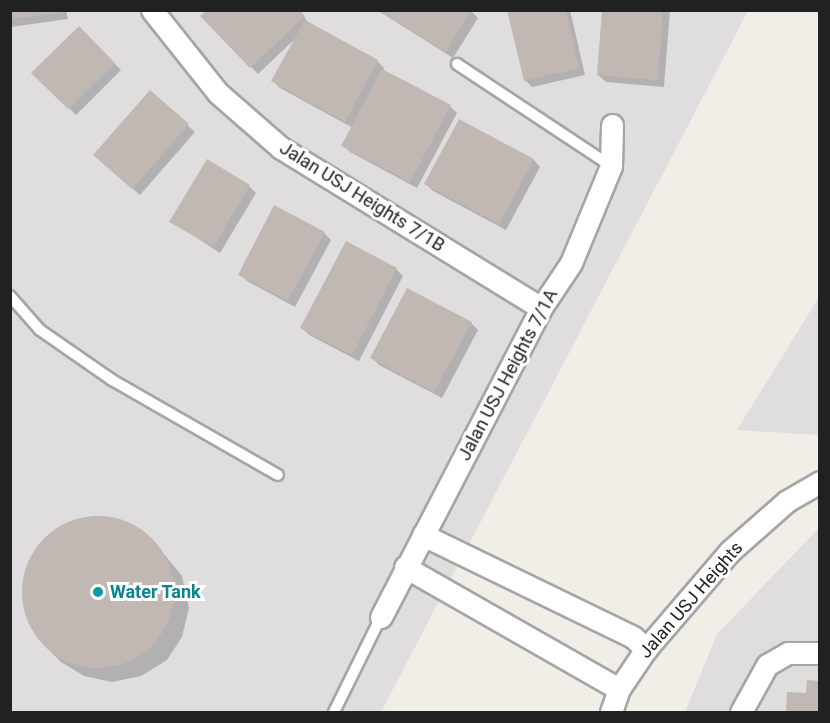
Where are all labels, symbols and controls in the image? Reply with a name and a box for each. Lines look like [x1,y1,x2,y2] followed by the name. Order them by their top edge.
[276,137,448,257] street label: Jalan USJ Heights 7/1B
[454,286,562,464] street label: Jalan USJ Heights 7/1A
[635,537,747,663] street label: Jalan USJ Heights
[110,581,201,603] place label: Water Tank
[91,585,105,599] marker: Water Tank

